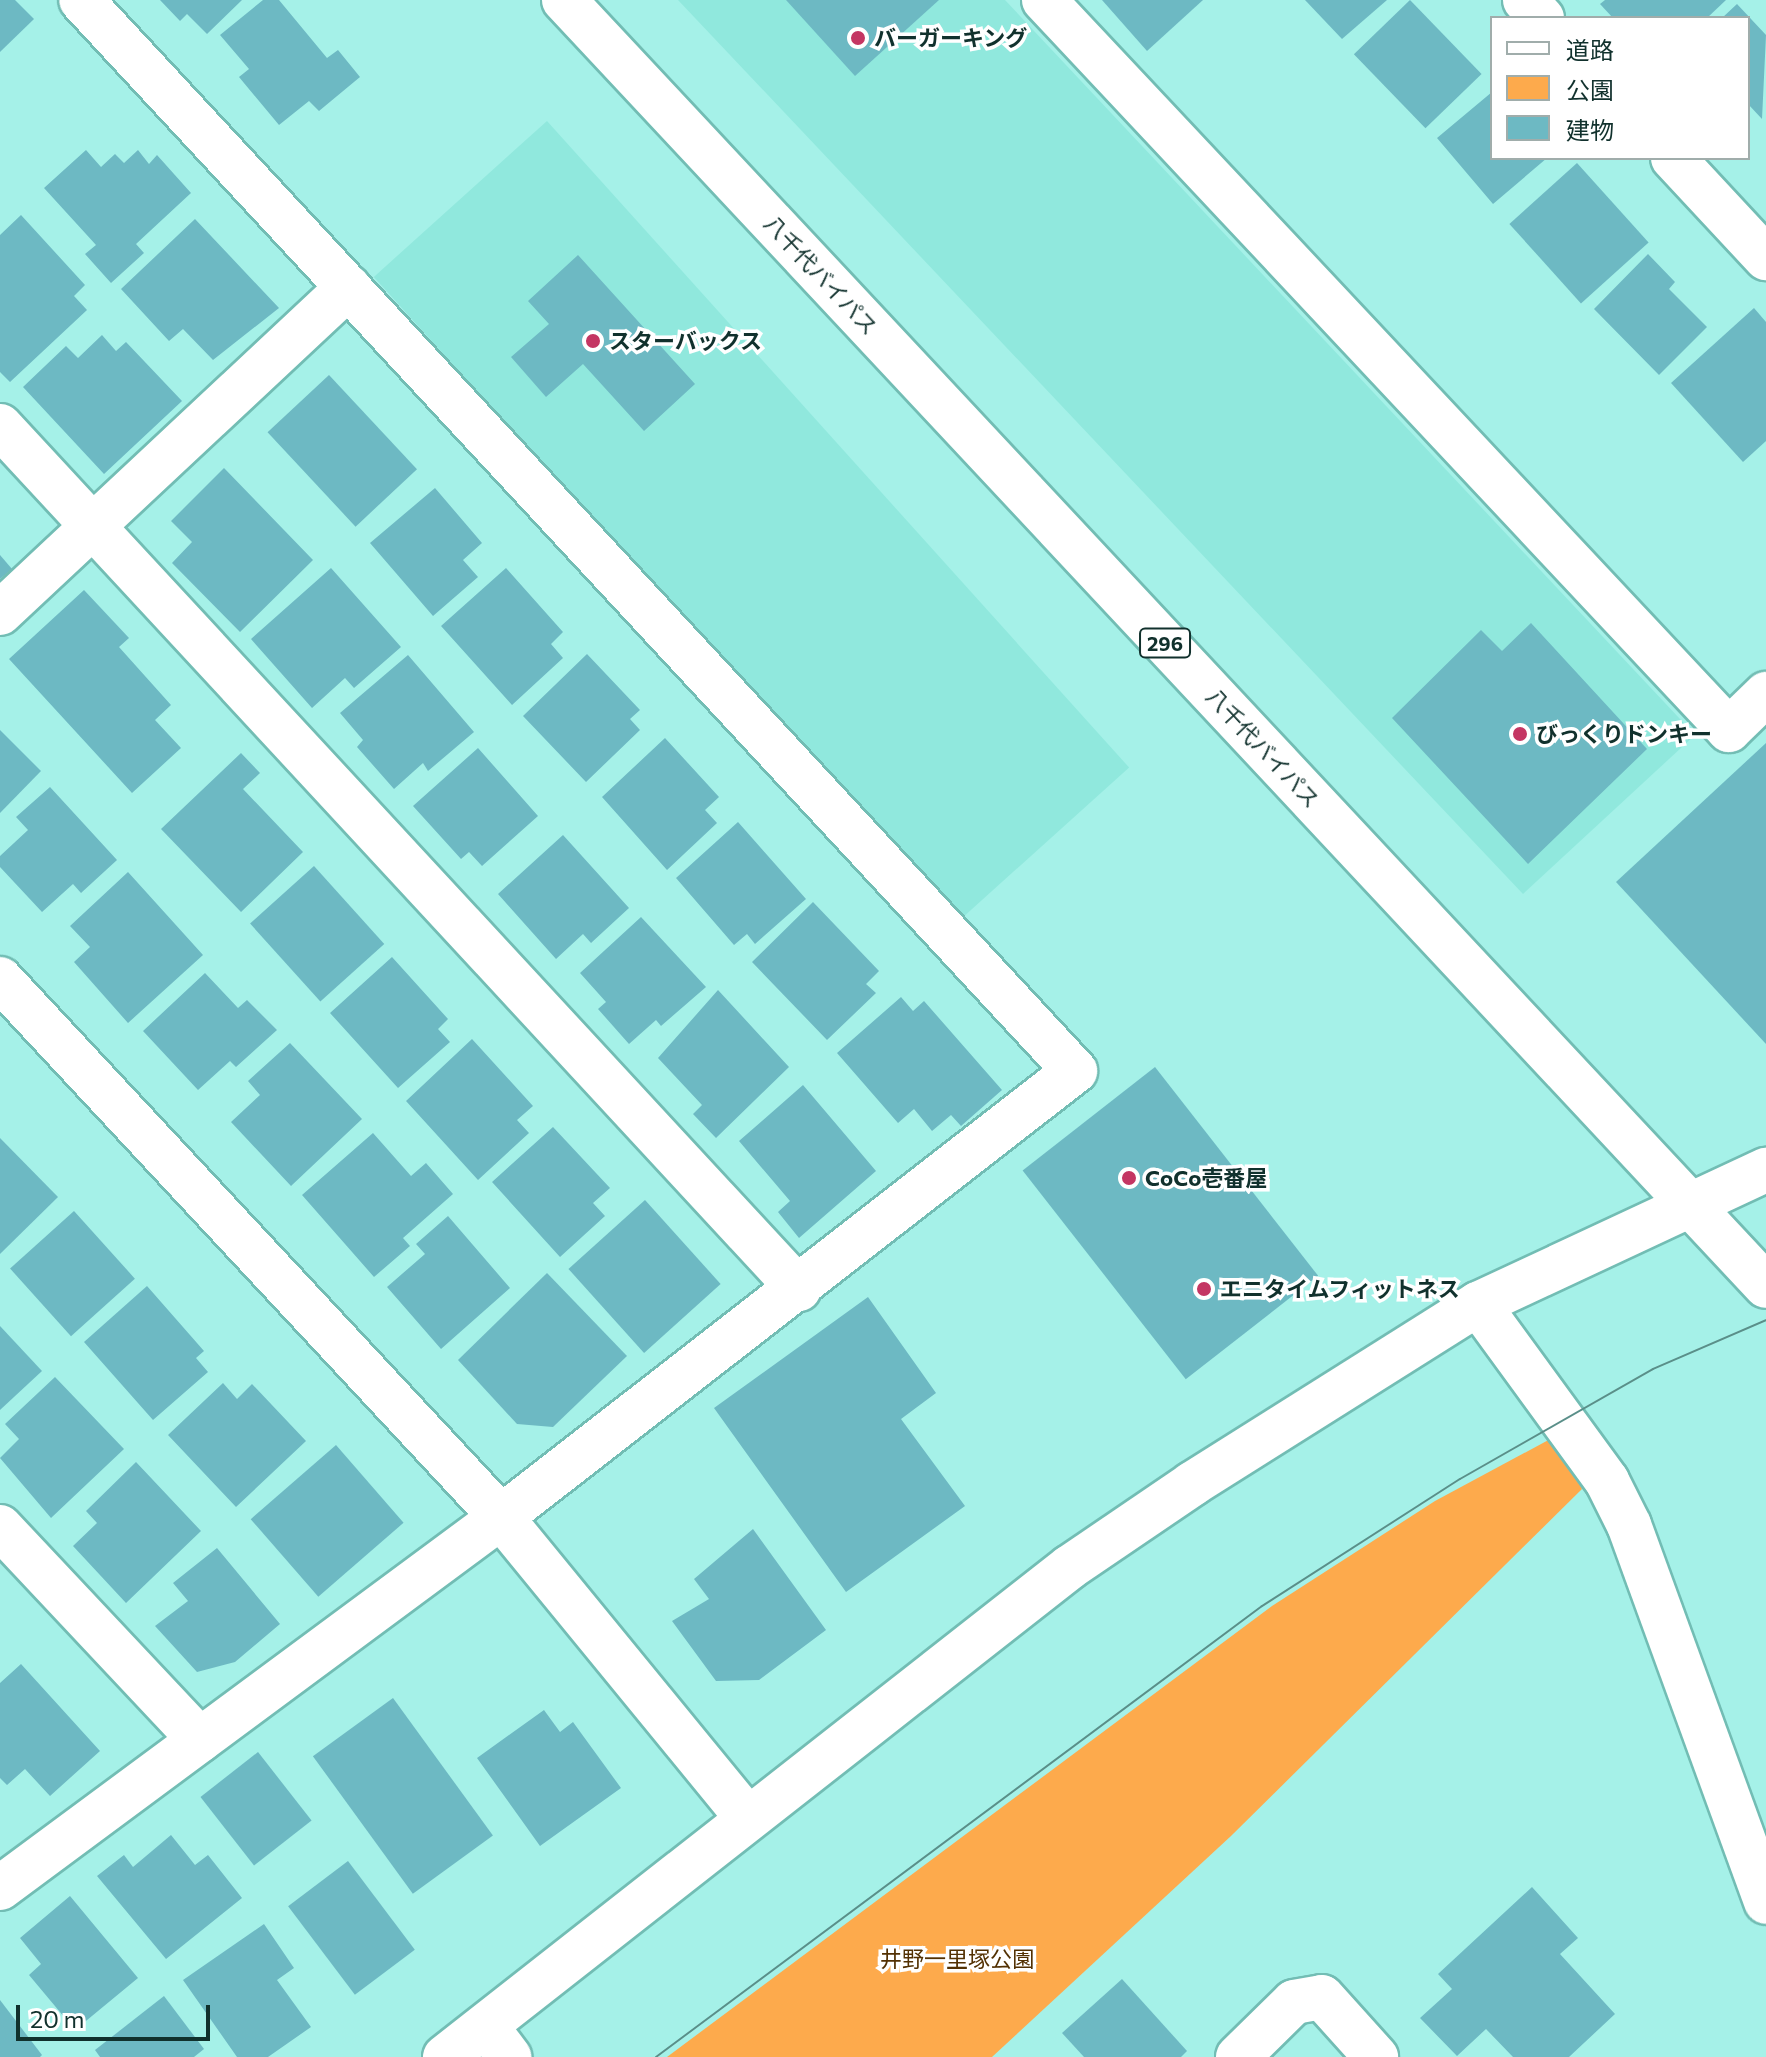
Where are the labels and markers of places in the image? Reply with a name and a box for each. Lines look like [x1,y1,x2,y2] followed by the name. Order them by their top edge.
[874,25,1028,51] place label: バーガーキング
[849,29,867,47] marker: バーガーキング
[609,328,763,354] place label: スターバックス
[584,332,602,350] marker: スターバックス
[1536,721,1712,747] place label: びっくりドンキー
[1511,725,1529,743] marker: びっくりドンキー
[1145,1165,1267,1191] place label: CoCo壱番屋
[1120,1169,1138,1187] marker: CoCo壱番屋
[1220,1276,1462,1302] place label: エニタイムフィットネス
[1195,1280,1213,1298] marker: エニタイムフィットネス

